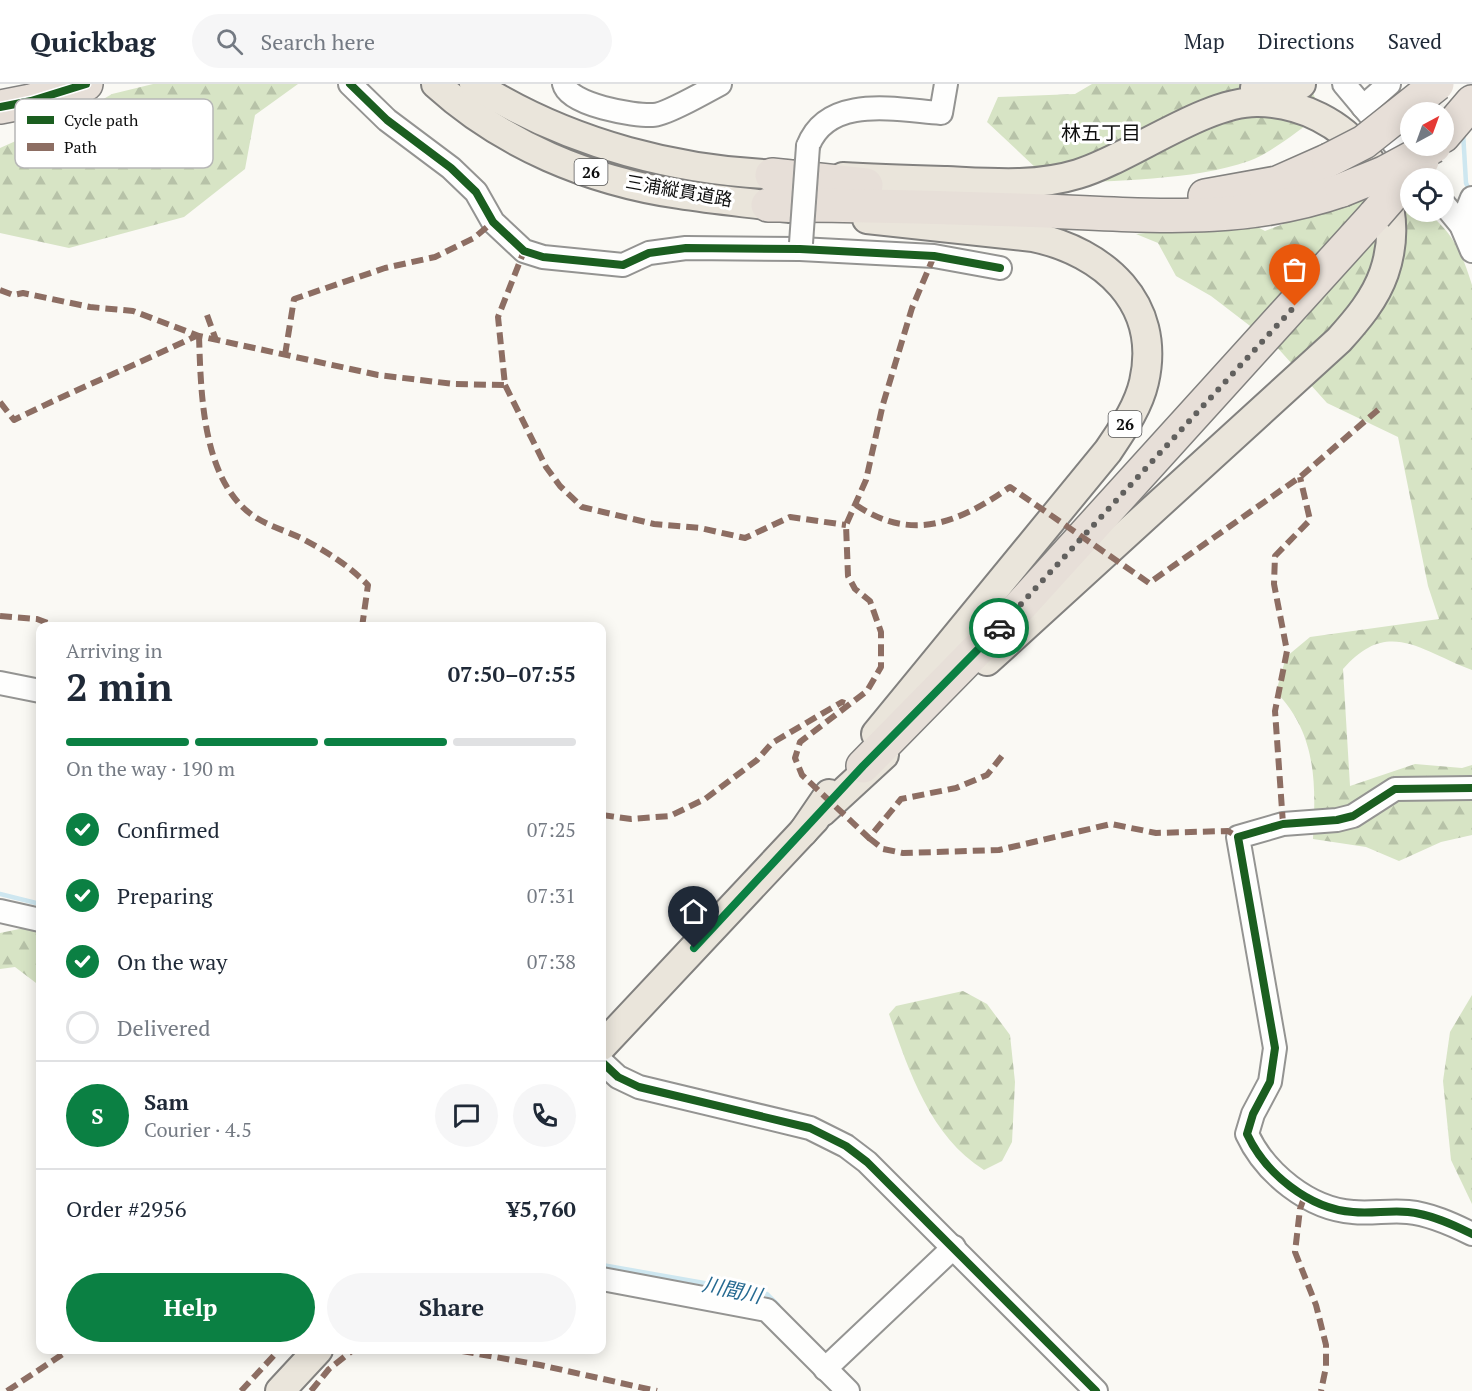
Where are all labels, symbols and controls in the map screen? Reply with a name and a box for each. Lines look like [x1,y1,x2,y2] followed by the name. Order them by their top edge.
[192,14,612,68] search box
[30,23,156,60] text: Quickbag
[213,25,246,58] icon: search
[261,27,375,56] text: Search here
[1184,27,1225,55] text: Map
[1258,27,1355,55] text: Directions
[1388,27,1442,55] text: Saved
[15,99,213,168] legend
[1400,102,1454,156] north arrow
[1400,102,1454,222] map controls
[64,109,139,131] text: Cycle path
[1061,119,1141,146] district label: 林五丁目
[64,136,98,158] text: Path
[574,159,608,185] road number: 26
[1400,168,1454,222] button: locate
[624,169,734,211] street label: 三浦縦貫道路
[1269,244,1320,306] pin
[1278,253,1311,286] icon: bag
[1108,411,1142,437] road number: 26
[969,598,1029,658] courier
[983,612,1016,645] icon: car
[66,637,162,664] text: Arriving in
[448,659,576,688] text: 07:50–07:55
[66,660,173,712] text: 2 min
[66,755,235,782] text: On the way · 190 m
[66,813,99,846] icon: check
[117,815,220,844] text: Confirmed
[527,816,576,843] text: 07:25
[66,879,99,912] icon: check
[117,881,213,910] text: Preparing
[527,882,576,909] text: 07:31
[668,886,719,948] pin
[677,895,710,928] icon: home
[66,945,99,978] icon: check
[117,947,227,976] text: On the way
[527,948,576,975] text: 07:38
[117,1013,210,1042] text: Delivered
[435,1084,498,1147] button: chat
[513,1084,576,1147] button: phone
[144,1087,189,1116] text: Sam
[91,1101,104,1130] text: S
[144,1116,252,1143] text: Courier · 4.5
[66,1194,186,1223] text: Order #2956
[507,1194,576,1223] text: ¥5,760
[700,1270,766,1309] water label: 川間川
[66,1273,315,1342] button: Help
[327,1273,576,1342] button: Share

